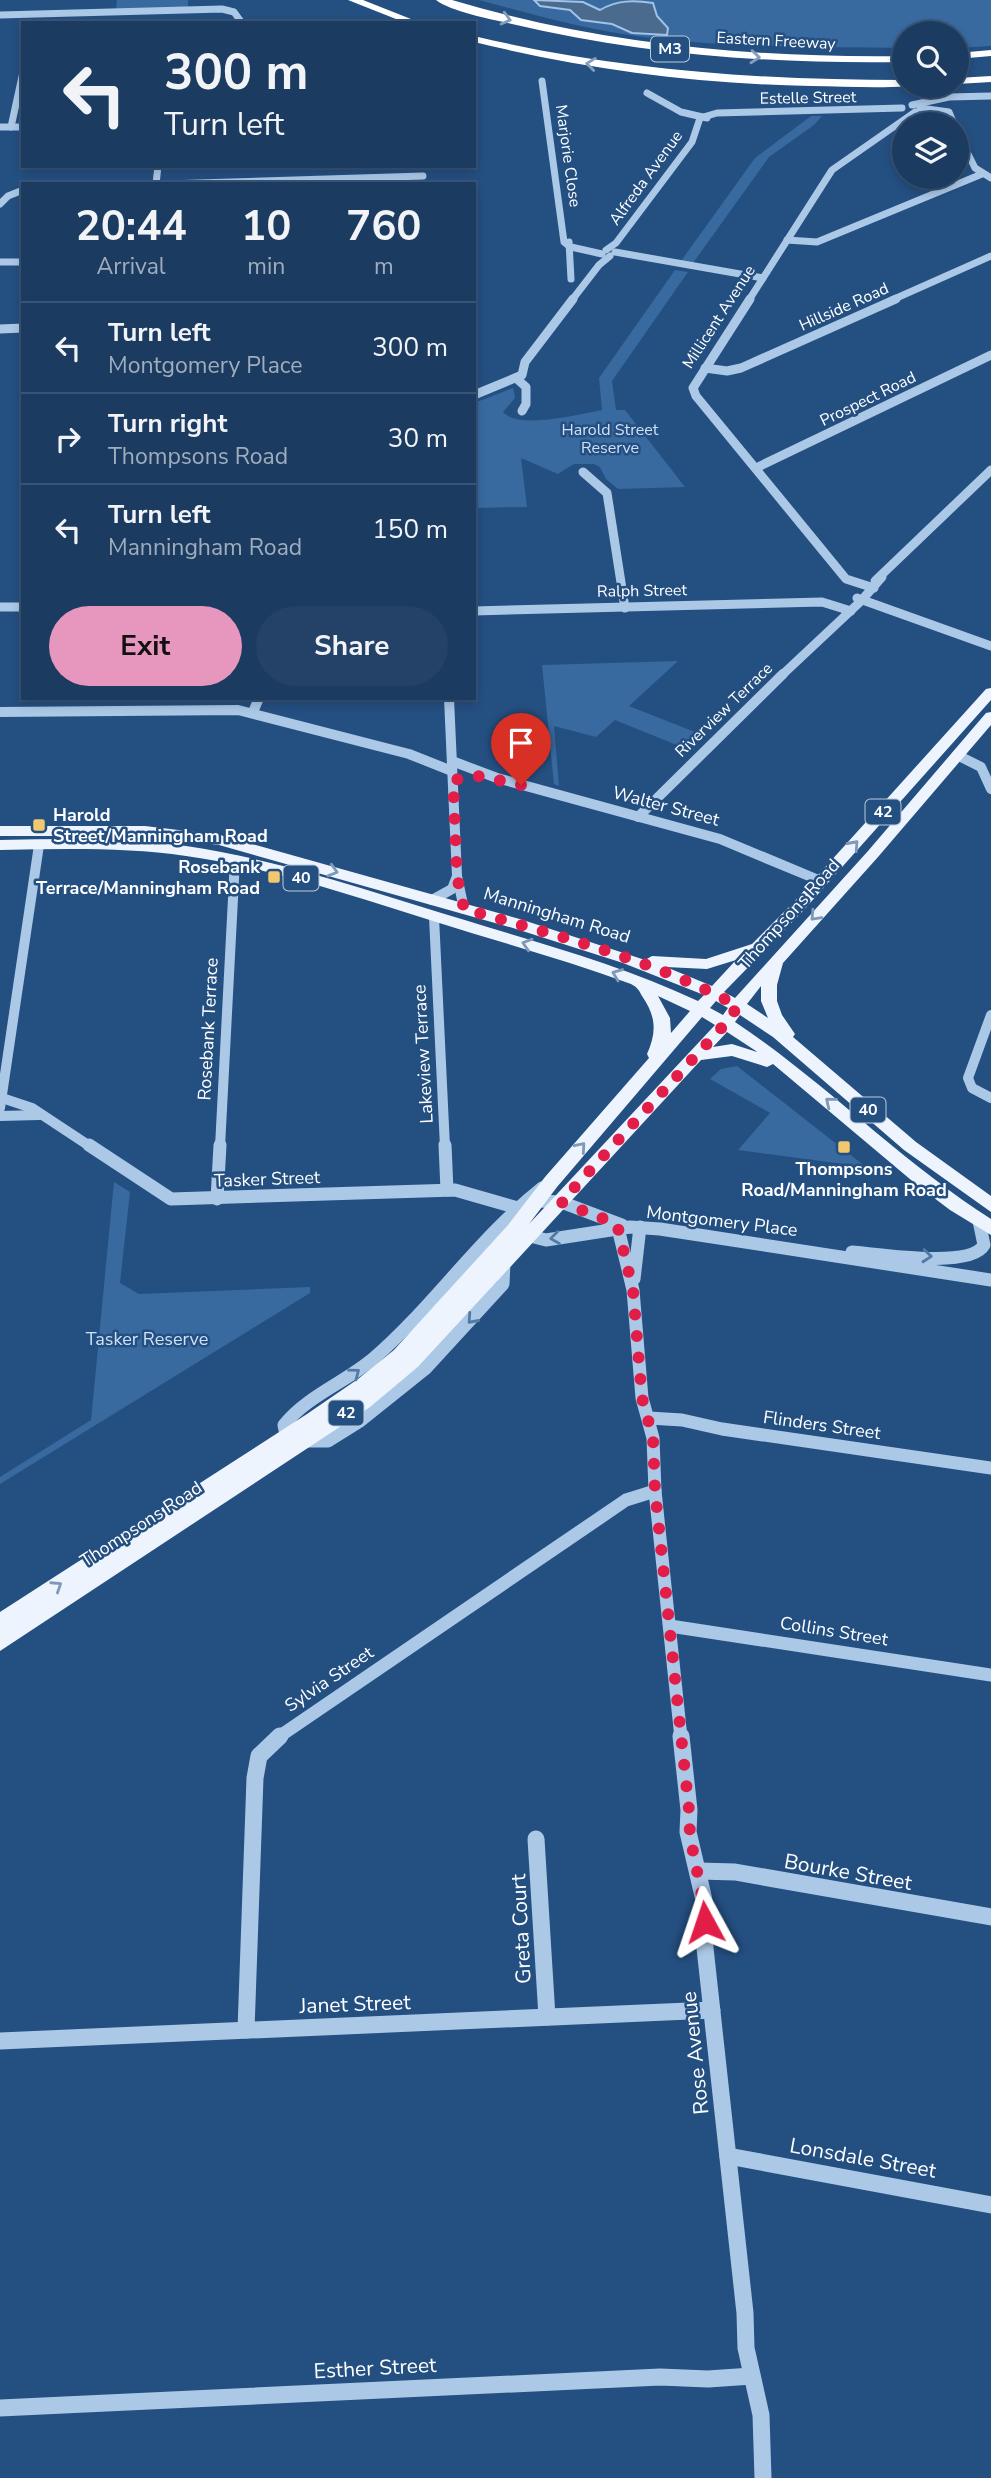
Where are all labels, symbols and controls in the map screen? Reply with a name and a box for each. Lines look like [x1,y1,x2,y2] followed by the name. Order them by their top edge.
[500,11,512,25] one-way arrow
[892,21,969,189] map controls
[892,21,969,98] button: search
[716,27,837,55] street label: Eastern Freeway
[651,36,689,61] road number: M3
[164,39,308,106] text: 300 m
[49,49,140,140] icon: left
[750,49,761,64] one-way arrow
[585,56,597,71] one-way arrow
[760,86,857,110] street label: Estelle Street
[164,103,284,146] text: Turn left
[550,103,586,209] street label: Marjorie Close
[892,112,969,189] button: layers
[604,126,688,230] street label: Alfreda Avenue
[75,198,187,255] text: 20:44
[241,198,292,255] text: 10
[346,198,422,255] text: 760
[96,251,166,282] text: Arrival
[247,251,285,282] text: min
[374,251,394,282] text: m
[677,261,761,373] street label: Millicent Avenue
[796,277,892,337] street label: Hillside Road
[108,315,211,350] text: Turn left
[49,329,87,367] icon: left
[372,330,448,365] text: 300 m
[108,350,303,381] text: Montgomery Place
[816,366,920,432] street label: Prospect Road
[108,406,227,441] text: Turn right
[562,419,659,459] park label: Harold Street Reserve
[49,420,87,458] icon: right
[388,421,448,456] text: 30 m
[108,441,288,472] text: Thompsons Road
[108,497,211,532] text: Turn left
[49,511,87,549] icon: left
[372,512,448,547] text: 150 m
[108,532,302,563] text: Manningham Road
[597,579,688,603] street label: Ralph Street
[49,606,242,686] button: Exit
[256,606,448,686] button: Share
[670,658,778,762] street label: Riverview Terrace
[491,713,551,785] pin
[502,724,540,762] icon: arrive
[610,780,723,832] street label: Walter Street
[866,800,900,824] road number: 42
[53,803,268,848] place label: Harold Street/Manningham Road
[31,817,47,833] marker: Harold Street/Manningham Road
[846,840,858,853] one-way arrow
[733,854,845,974] street label: Thompsons Road
[36,855,260,900] place label: Rosebank Terrace/Manningham Road
[327,863,339,877] one-way arrow
[284,866,318,890] road number: 40
[266,869,282,885] marker: Rosebank Terrace/Manningham Road
[481,881,633,949] street label: Manningham Road
[810,908,823,921] one-way arrow
[521,938,533,953] one-way arrow
[192,957,224,1101] street label: Rosebank Terrace
[611,968,623,982] one-way arrow
[407,984,439,1124] street label: Lakeview Terrace
[825,1098,838,1110] one-way arrow
[850,1098,886,1122] road number: 40
[836,1139,852,1155] marker: Thompsons Road/Manningham Road
[573,1143,585,1156] one-way arrow
[741,1157,947,1202] place label: Thompsons Road/Manningham Road
[214,1165,321,1193] street label: Tasker Street
[645,1200,799,1242] street label: Montgomery Place
[549,1230,561,1245] one-way arrow
[922,1249,933,1264] one-way arrow
[468,1311,480,1324] one-way arrow
[86,1327,208,1351] park label: Tasker Reserve
[348,1369,360,1381] one-way arrow
[328,1400,364,1426] road number: 42
[762,1405,883,1445] street label: Flinders Street
[75,1476,207,1572] street label: Thompsons Road
[50,1581,63,1594] one-way arrow
[778,1611,890,1651] street label: Collins Street
[280,1640,379,1717] street label: Sylvia Street
[782,1847,915,1897] street label: Bourke Street
[504,1873,538,1985] street label: Greta Court
[668,1885,742,1959] position arrow
[298,1988,412,2020] street label: Janet Street
[675,1990,715,2116] street label: Rose Avenue
[788,2131,939,2185] street label: Lonsdale Street
[313,2351,438,2385] street label: Esther Street

